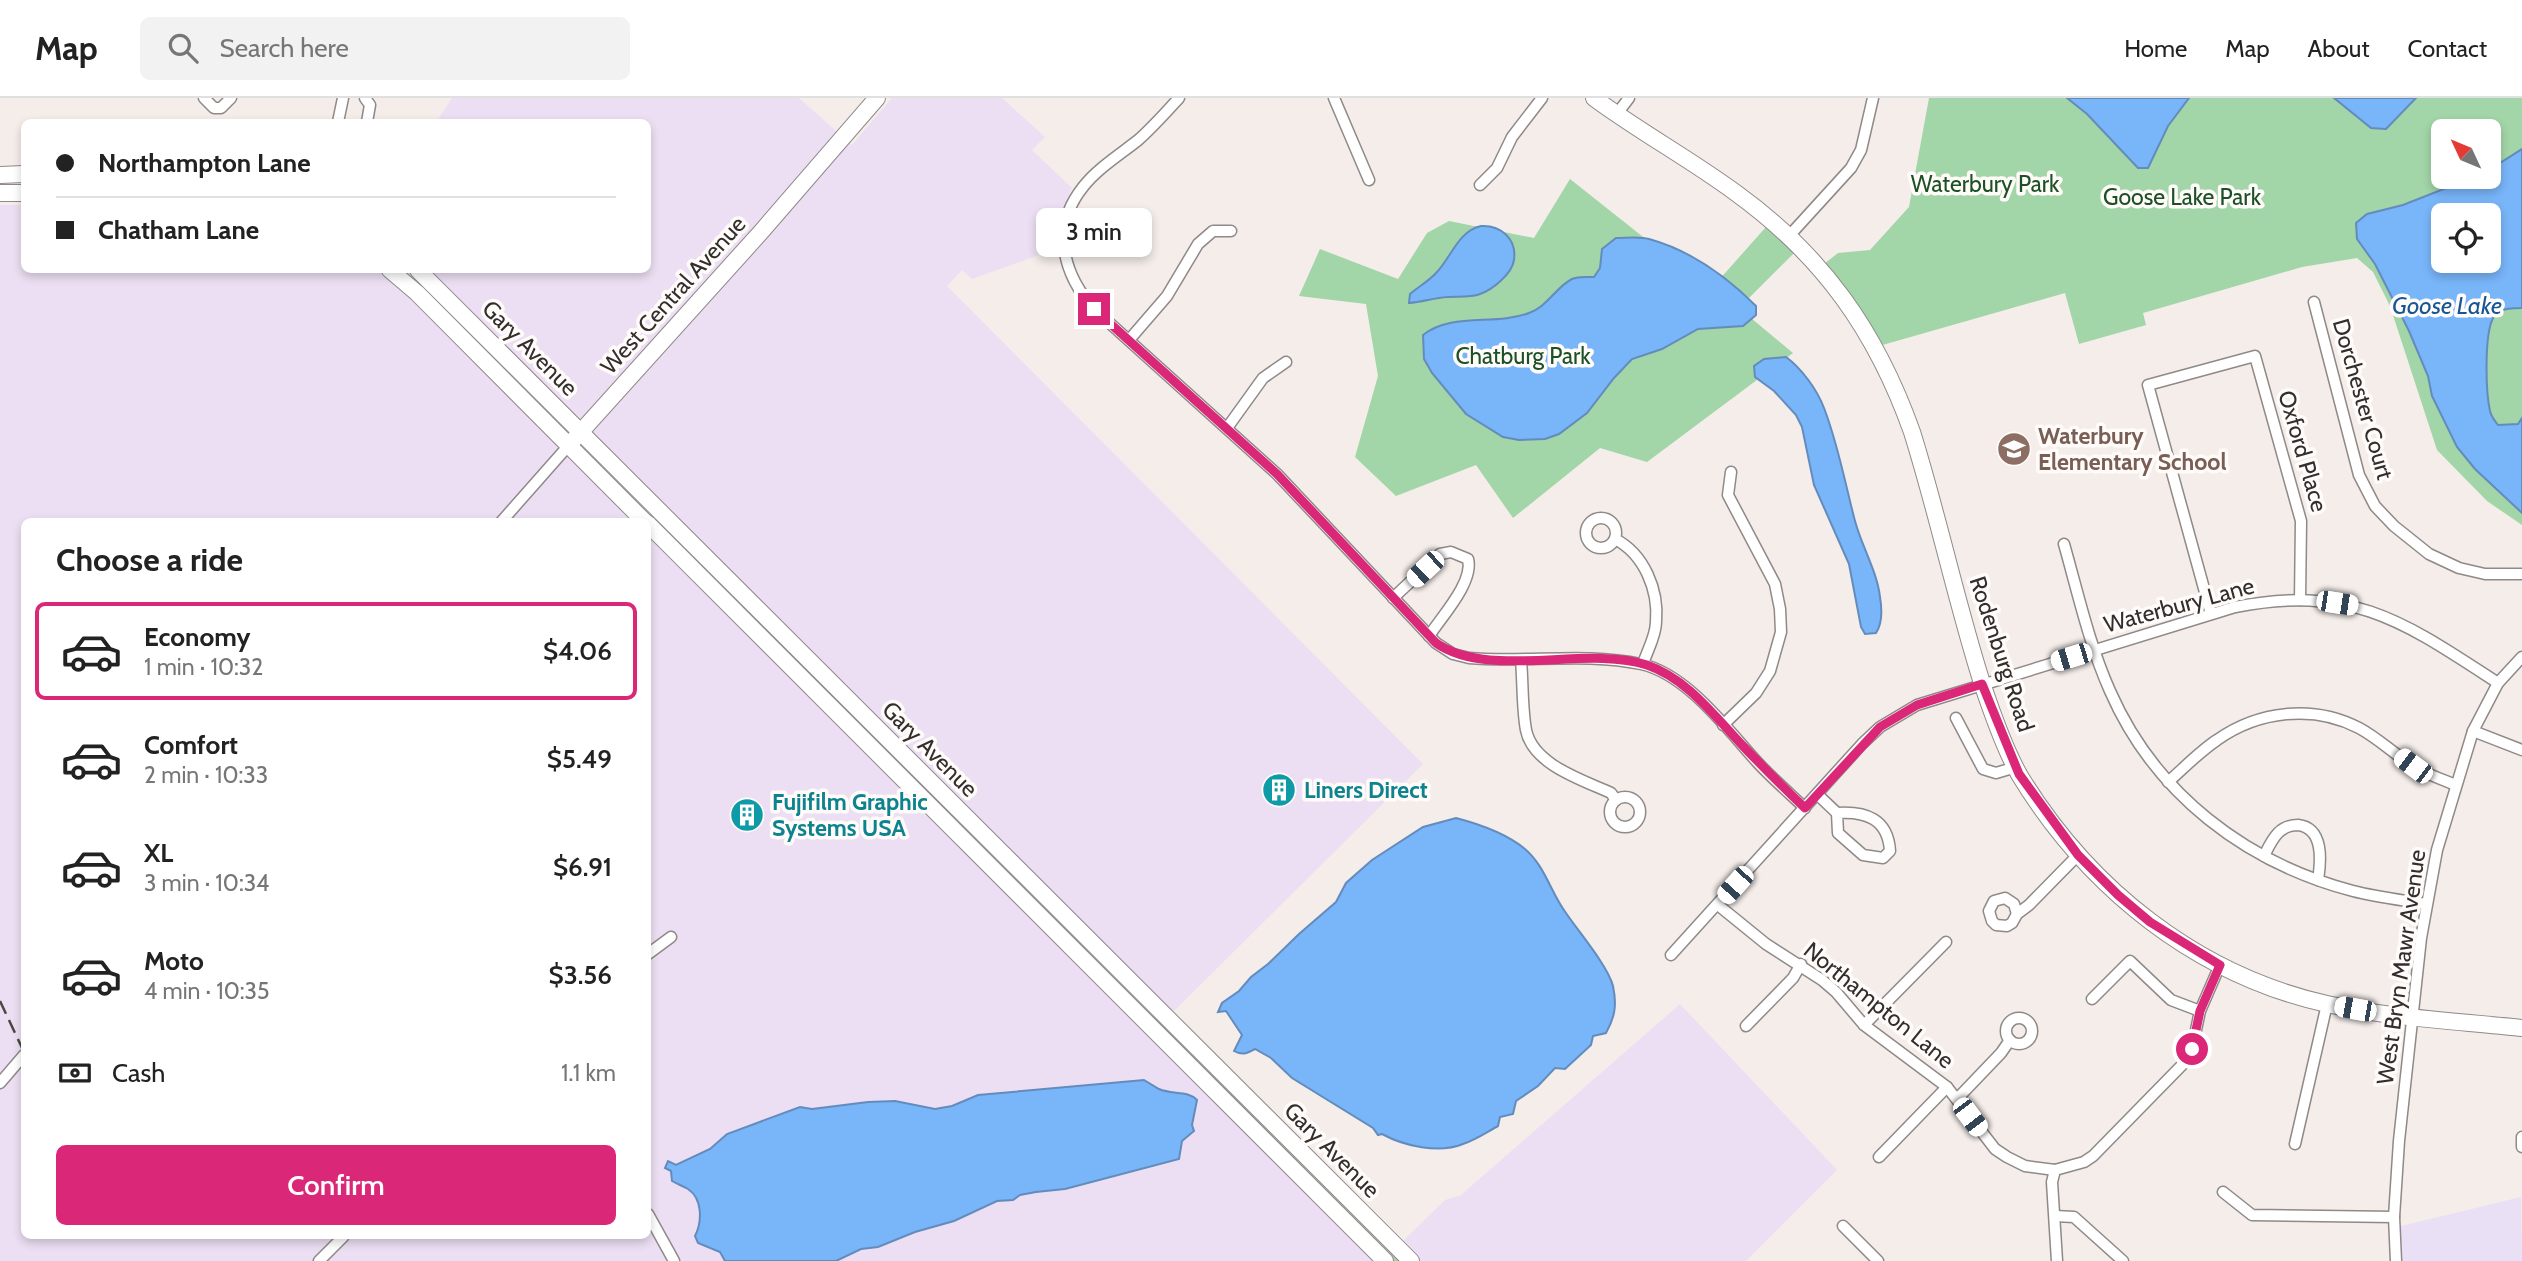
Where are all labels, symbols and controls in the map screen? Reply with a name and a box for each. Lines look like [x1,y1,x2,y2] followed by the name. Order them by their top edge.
[140,17,630,80] search box
[35,28,98,68] text: Map
[164,29,202,67] icon: search
[220,32,349,64] text: Search here
[2124,34,2187,63] text: Home
[2225,34,2270,63] text: Map
[2308,34,2370,63] text: About
[2408,34,2487,63] text: Contact
[2431,119,2501,189] north arrow
[2431,119,2501,273] map controls
[98,147,311,179] text: Northampton Lane
[1911,170,2060,198] park label: Waterbury Park
[2103,183,2262,211] park label: Goose Lake Park
[2431,203,2501,273] button: locate
[1036,208,1152,256] callout: 3 min
[595,210,751,380] street label: West Central Avenue
[98,214,259,246] text: Chatham Lane
[1066,218,1122,246] text: 3 min
[2392,291,2502,320] water label: Goose Lake
[1078,293,1110,325] route end
[476,294,584,402] street label: Gary Avenue
[2327,315,2399,483] street label: Dorchester Court
[1455,342,1591,370] park label: Chatburg Park
[2272,387,2334,515] street label: Oxford Place
[2038,422,2226,476] place label: Waterbury Elementary School
[1995,430,2033,468] school or university icon: Waterbury Elementary School
[56,540,243,579] text: Choose a ride
[1403,547,1448,591] car
[2101,571,2257,639] street label: Waterbury Lane
[1964,573,2040,735] street label: Rodenburg Road
[2315,589,2360,617] car
[60,620,123,683] icon: car
[144,621,250,653] text: Economy
[543,635,612,667] text: $4.06
[2048,641,2095,673] car
[144,653,263,681] text: 1 min · 10:32
[876,695,984,803] street label: Gary Avenue
[60,728,123,791] icon: car
[144,729,238,761] text: Comfort
[547,743,612,775] text: $5.49
[2390,745,2437,787] car
[144,761,268,789] text: 2 min · 10:33
[1260,771,1298,809] building icon: Liners Direct
[1304,776,1428,804] place label: Liners Direct
[772,788,928,842] place label: Fujifilm Graphic Systems USA
[728,796,766,834] building icon: Fujifilm Graphic Systems USA
[60,836,123,899] icon: car
[144,837,173,869] text: XL
[2371,848,2431,1086] street label: West Bryn Mawr Avenue
[553,851,612,883] text: $6.91
[1714,862,1757,908] car
[144,869,269,897] text: 3 min · 10:34
[1798,936,1960,1074] street label: Northampton Lane
[60,944,123,1007] icon: car
[144,945,204,977] text: Moto
[549,959,612,991] text: $3.56
[144,977,269,1005] text: 4 min · 10:35
[2333,995,2378,1023] car
[2176,1033,2208,1065] route start
[56,1054,94,1092] icon: cash
[112,1057,165,1089] text: Cash
[561,1059,616,1087] text: 1.1 km
[1949,1094,1992,1140] car
[1278,1096,1386,1204] street label: Gary Avenue
[56,1145,616,1225] button: Confirm

